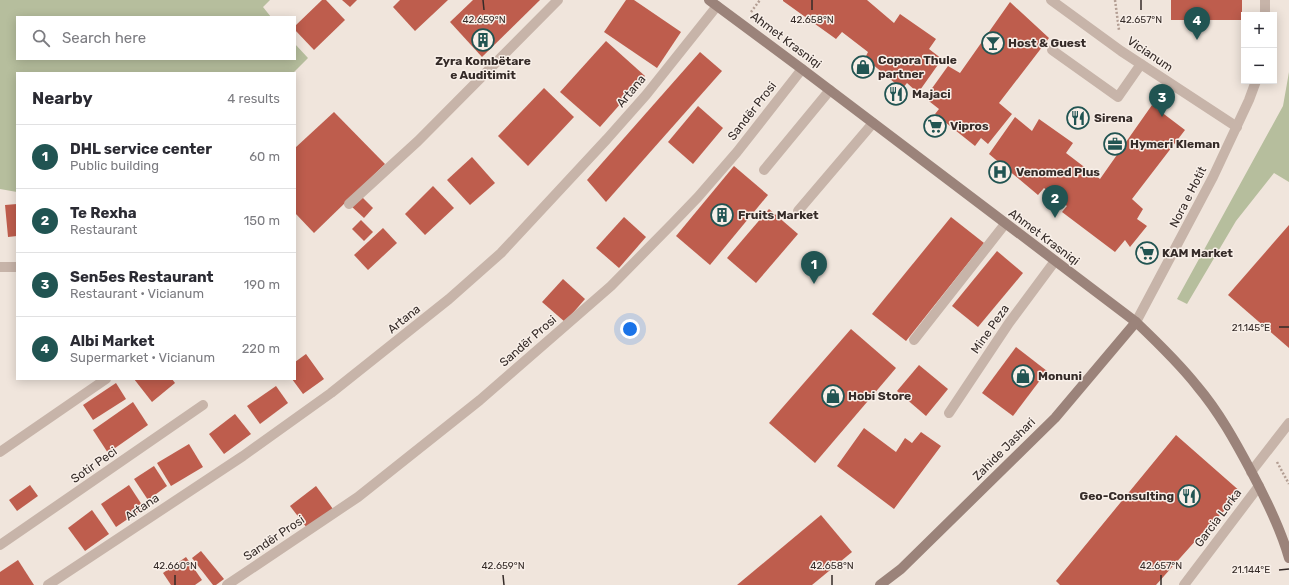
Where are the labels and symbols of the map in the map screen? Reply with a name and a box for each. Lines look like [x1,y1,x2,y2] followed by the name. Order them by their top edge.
[1184,7,1210,40] pin: 4
[748,9,824,71] street label: Ahmet Krasniqi
[462,14,506,26] text: 42.659°N
[790,14,834,26] text: 42.658°N
[1120,14,1162,26] text: 42.657°N
[470,27,496,53] building icon: Zyra Kombëtare e Auditimit
[980,30,1006,56] bar icon: Host & Guest
[1125,34,1175,74] street label: Vicianum
[1008,36,1087,50] place label: Host & Guest
[878,53,957,81] place label: Copora Thule partner
[435,54,531,82] place label: Zyra Kombëtare e Auditimit
[850,54,876,80] shop icon: Copora Thule partner
[613,72,649,110] street label: Artana
[725,79,779,143] street label: Sandër Prosi
[883,81,909,107] restaurant icon: Majaci
[1149,84,1175,117] pin: 3
[912,87,951,101] place label: Majaci
[1065,105,1091,131] restaurant icon: Sirena
[1094,111,1133,125] place label: Sirena
[922,113,948,139] supermarket icon: Vipros
[950,119,989,133] place label: Vipros
[1102,131,1128,157] office icon: Hymeri Kleman
[1130,137,1220,151] place label: Hymeri Kleman
[987,159,1013,185] hospital icon: Venomed Plus
[1167,164,1209,230] street label: Nora e Hotit
[1016,165,1100,179] place label: Venomed Plus
[1042,185,1068,218] pin: 2
[709,202,735,228] building icon: Fruits Market
[1006,206,1082,268] street label: Ahmet Krasniqi
[738,208,819,222] place label: Fruits Market
[1134,240,1160,266] supermarket icon: KAM Market
[1162,246,1233,260] place label: KAM Market
[801,251,827,284] pin: 1
[385,302,423,336] street label: Artana
[968,302,1012,356] street label: Mine Peza
[497,313,559,369] street label: Sandër Prosi
[620,319,640,339] your location
[1232,322,1270,334] text: 21.145°E
[1010,363,1036,389] shop icon: Monuni
[1038,369,1082,383] place label: Monuni
[820,383,846,409] shop icon: Hobi Store
[848,389,911,403] place label: Hobi Store
[970,415,1038,483] street label: Zahide Jashari
[68,444,120,486] street label: Sotir Peci
[1176,483,1202,509] restaurant icon: Geo-Consulting
[1192,486,1244,550] street label: Garcia Lorka
[1080,489,1174,503] place label: Geo-Consulting
[122,491,162,523] street label: Artana
[241,512,307,564] street label: Sandër Prosi
[153,560,197,572] text: 42.660°N
[481,560,525,572] text: 42.659°N
[810,560,854,572] text: 42.658°N
[1140,560,1182,572] text: 42.657°N
[1232,564,1270,576] text: 21.144°E

